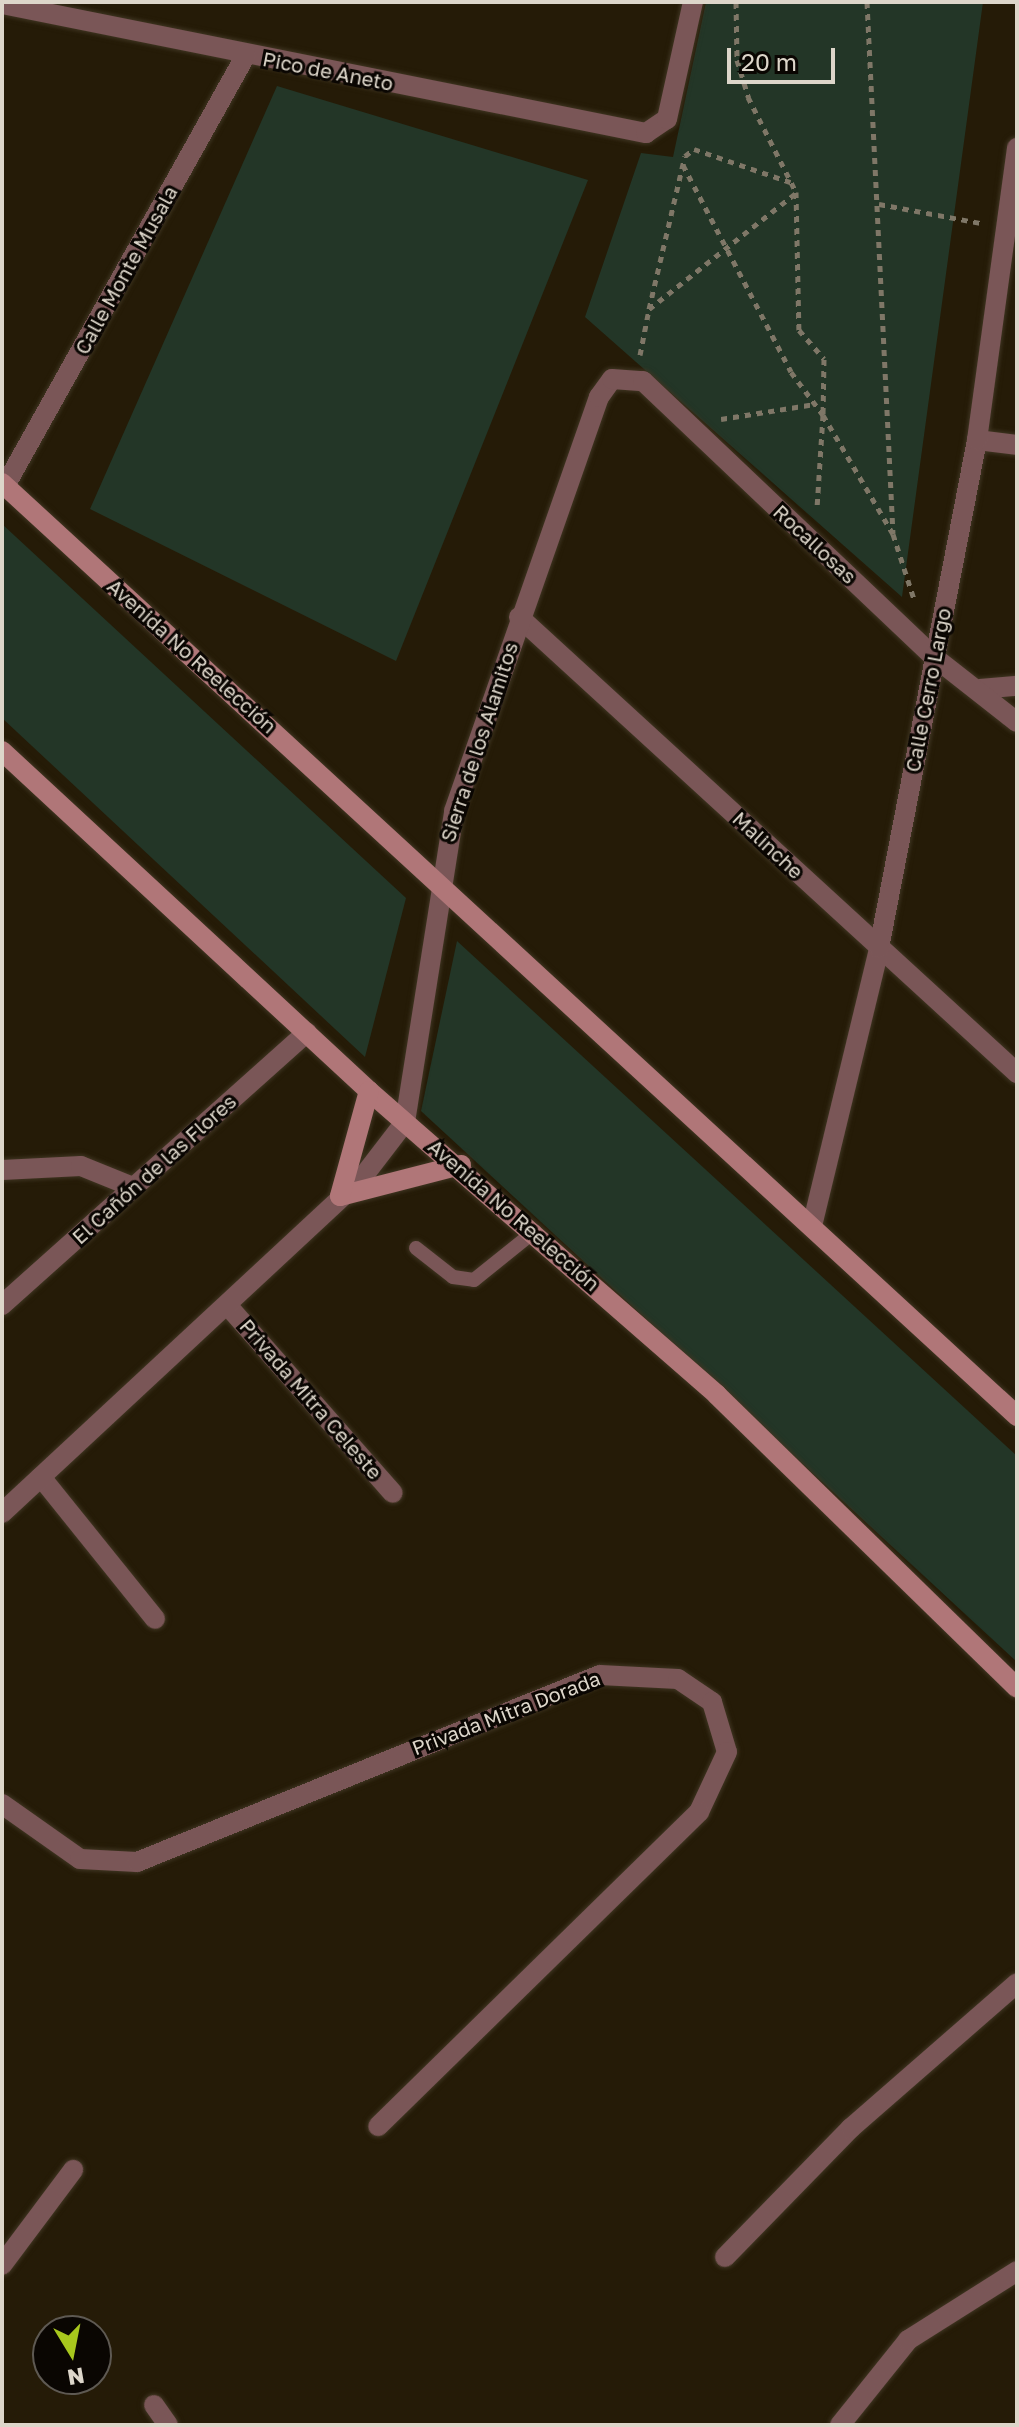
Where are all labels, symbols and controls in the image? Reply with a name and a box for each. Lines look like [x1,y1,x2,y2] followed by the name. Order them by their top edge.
[731,32,839,82] scale bar
[261,47,395,95] street label: Pico de Aneto
[741,47,797,76] text: 20 m
[70,182,182,358] street label: Calle Monte Musala
[769,500,861,588] street label: Rocallosas
[103,574,281,738] street label: Avenida No Reelección
[900,606,956,774] street label: Calle Cerro Largo
[435,639,523,845] street label: Sierra de los Alamitos
[728,806,808,884] street label: Malinche
[67,1089,241,1249] street label: El Cañón de las Flores
[424,1134,604,1296] street label: Avenida No Reelección
[235,1314,387,1484] street label: Privada Mitra Celeste
[408,1666,604,1760] street label: Privada Mitra Dorada
[32,2315,112,2395] north arrow
[65,2362,86,2392] text: N

